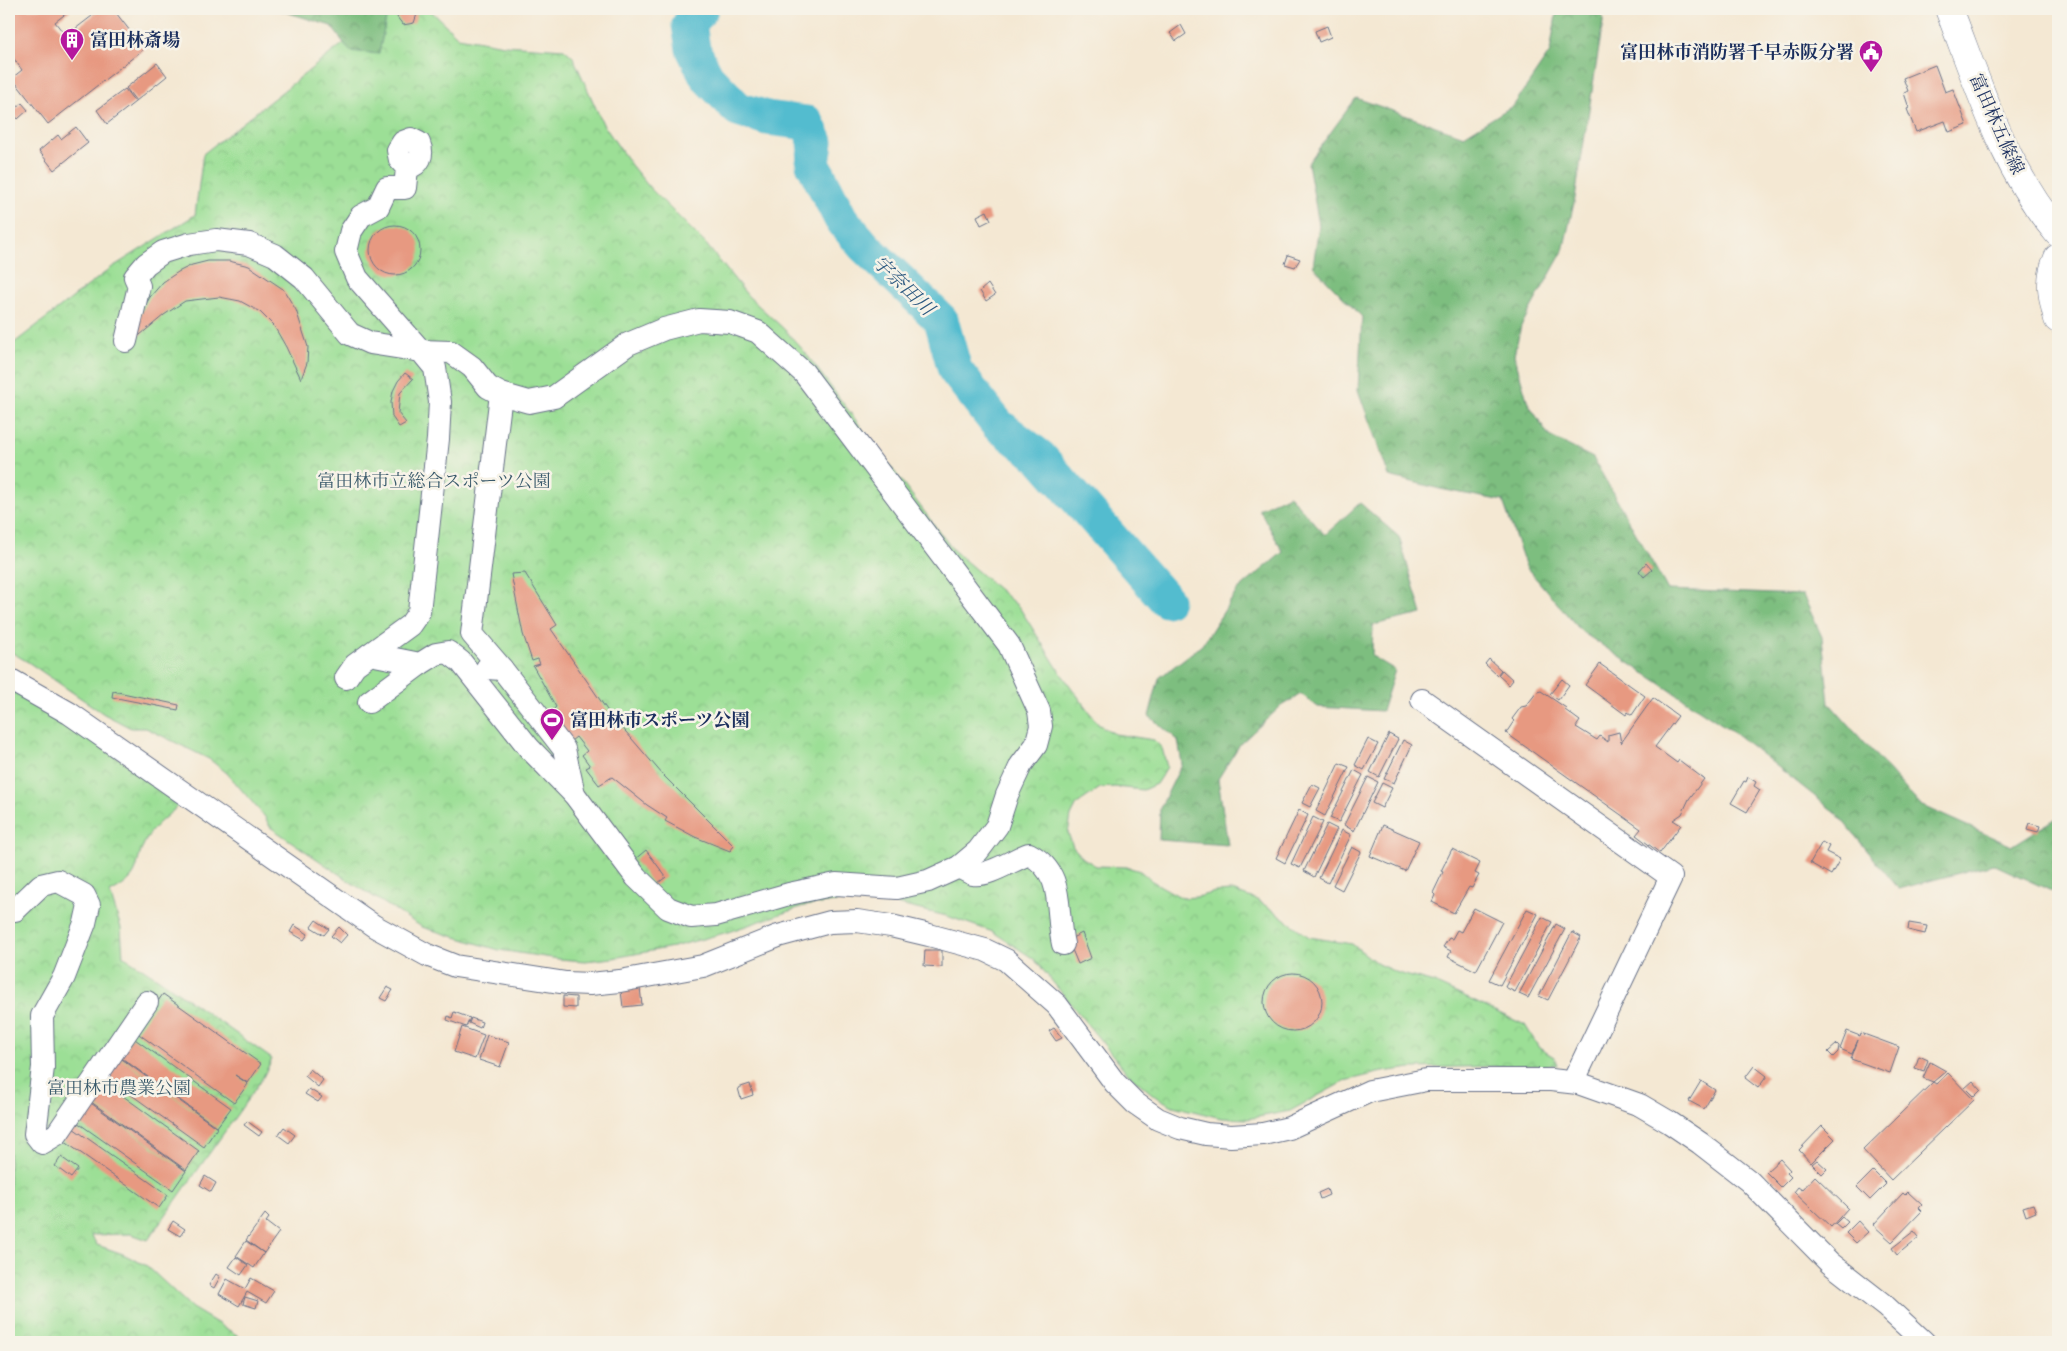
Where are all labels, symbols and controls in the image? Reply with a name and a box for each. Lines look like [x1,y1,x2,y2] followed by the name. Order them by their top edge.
[59,27,85,61] building icon: 富田林斎場
[90,30,180,52] place label: 富田林斎場
[1858,39,1884,73] public building icon: 富田林市消防署千早赤阪分署
[1620,42,1854,64] place label: 富田林市消防署千早赤阪分署
[1964,71,2028,178] street label: 富田林五條線
[868,251,940,322] water label: 宇奈田川
[317,471,551,493] park label: 富田林市立総合スポーツ公園
[539,707,565,741] sports icon: 富田林市スポーツ公園
[570,710,749,732] place label: 富田林市スポーツ公園
[47,1078,191,1100] park label: 富田林市農業公園

